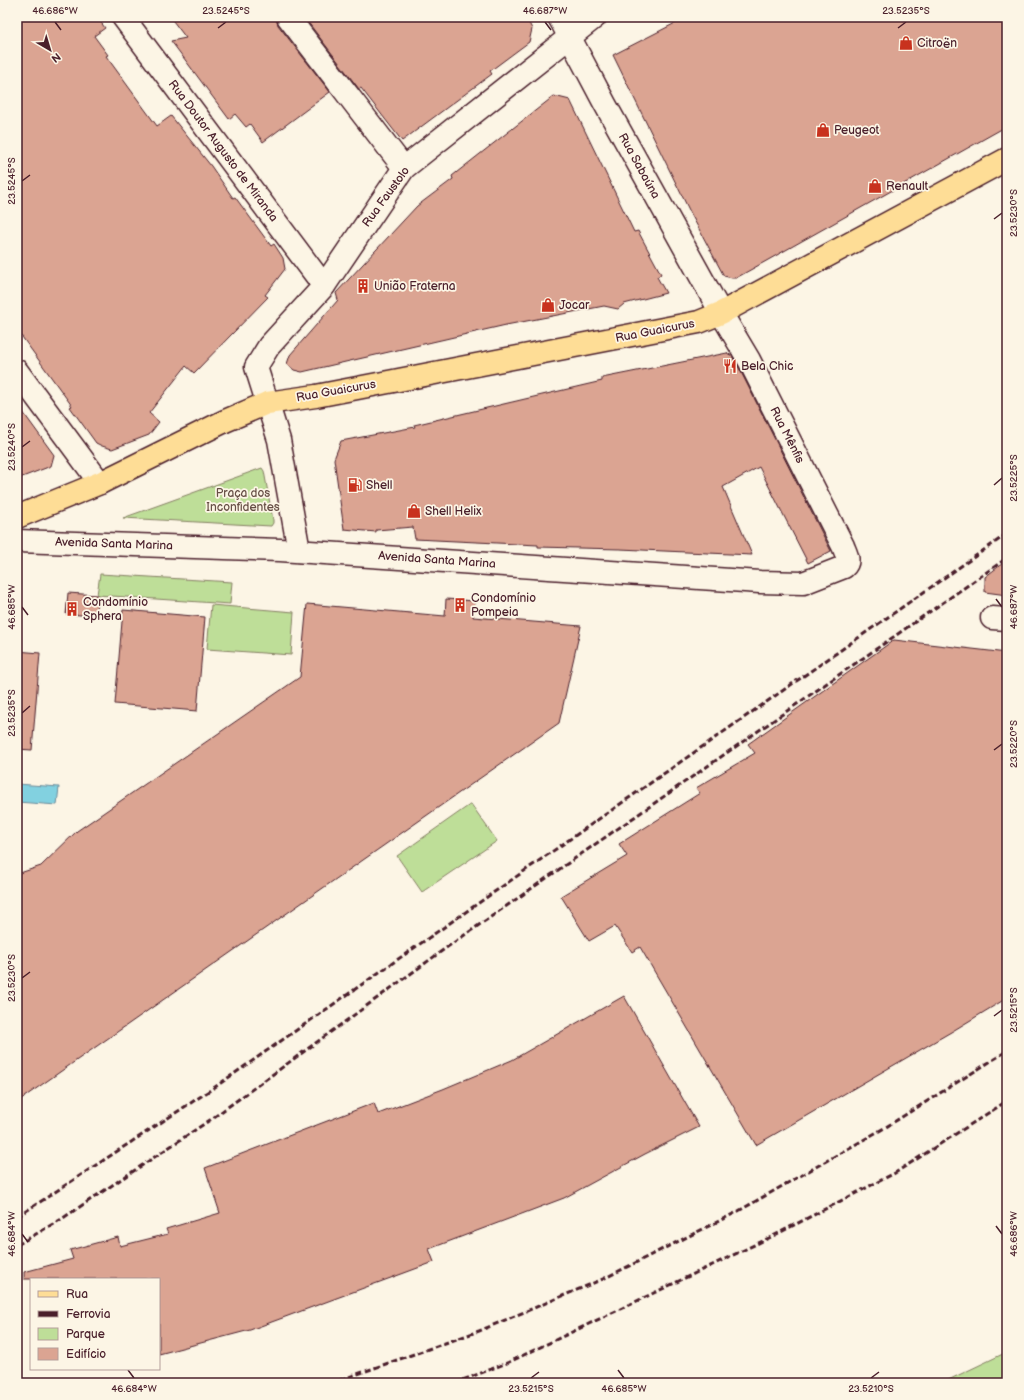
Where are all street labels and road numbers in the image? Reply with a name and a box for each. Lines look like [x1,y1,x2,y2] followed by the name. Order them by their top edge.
[165,77,281,225] street label: Rua Doutor Augusto de Miranda
[615,131,663,202] street label: Rua Sabaúna
[359,164,413,230] street label: Rua Faustolo
[614,316,696,346] street label: Rua Guaicurus
[295,377,377,405] street label: Rua Guaicurus
[766,404,808,466] street label: Rua Mênfis
[55,534,173,554] street label: Avenida Santa Marina
[378,548,497,572] street label: Avenida Santa Marina

